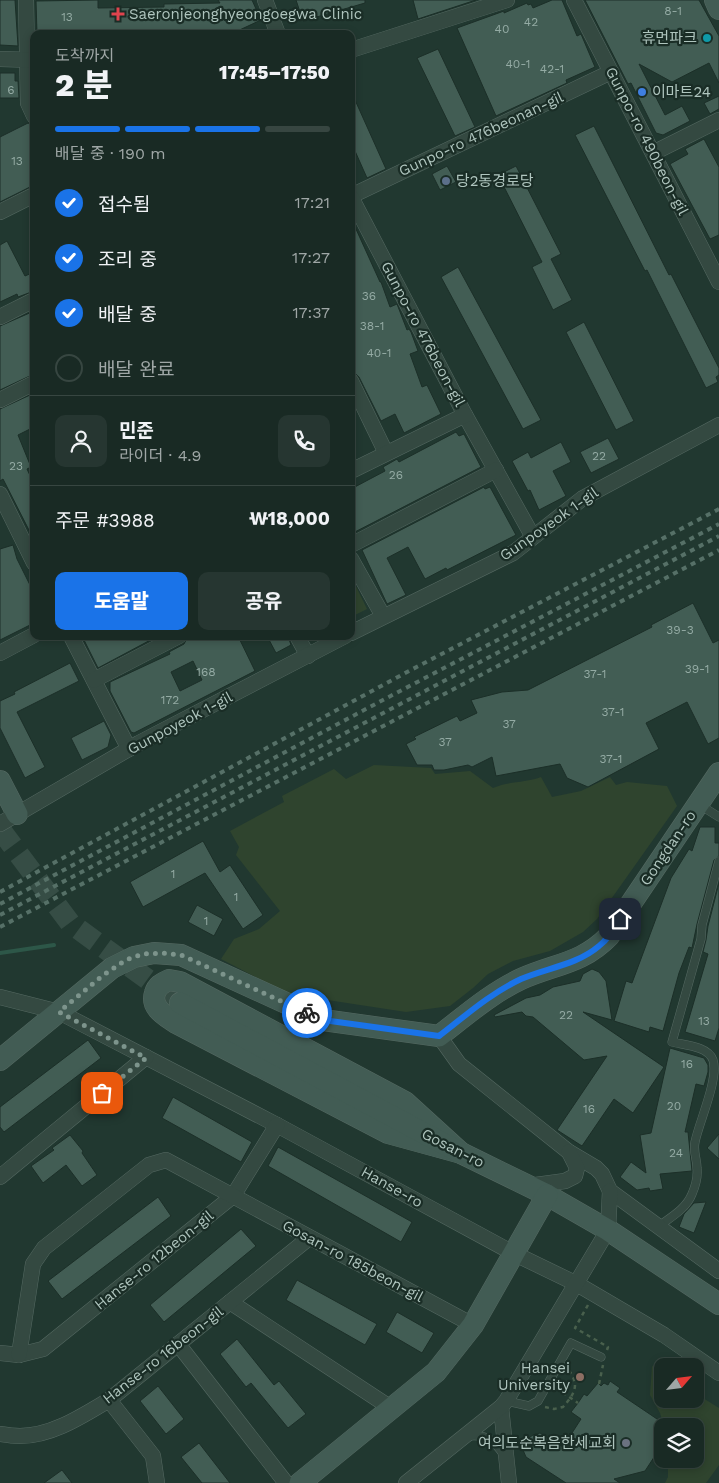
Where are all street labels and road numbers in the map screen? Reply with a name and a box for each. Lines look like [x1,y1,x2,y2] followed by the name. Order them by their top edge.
[602,64,692,218] street label: Gunpo-ro 490beon-gil
[396,88,566,180] street label: Gunpo-ro 476beonan-gil
[377,258,469,410] street label: Gunpo-ro 476beon-gil
[496,483,602,565] street label: Gunpoyeok 1-gil
[125,688,236,758] street label: Gunpoyeok 1-gil
[636,807,700,889] street label: Gongdan-ro
[419,1125,487,1171] street label: Gosan-ro
[358,1163,426,1211] street label: Hanse-ro
[91,1206,217,1313] street label: Hanse-ro 12beon-gil
[279,1216,427,1306] street label: Gosan-ro 185beon-gil
[99,1302,227,1408] street label: Hanse-ro 16beon-gil

